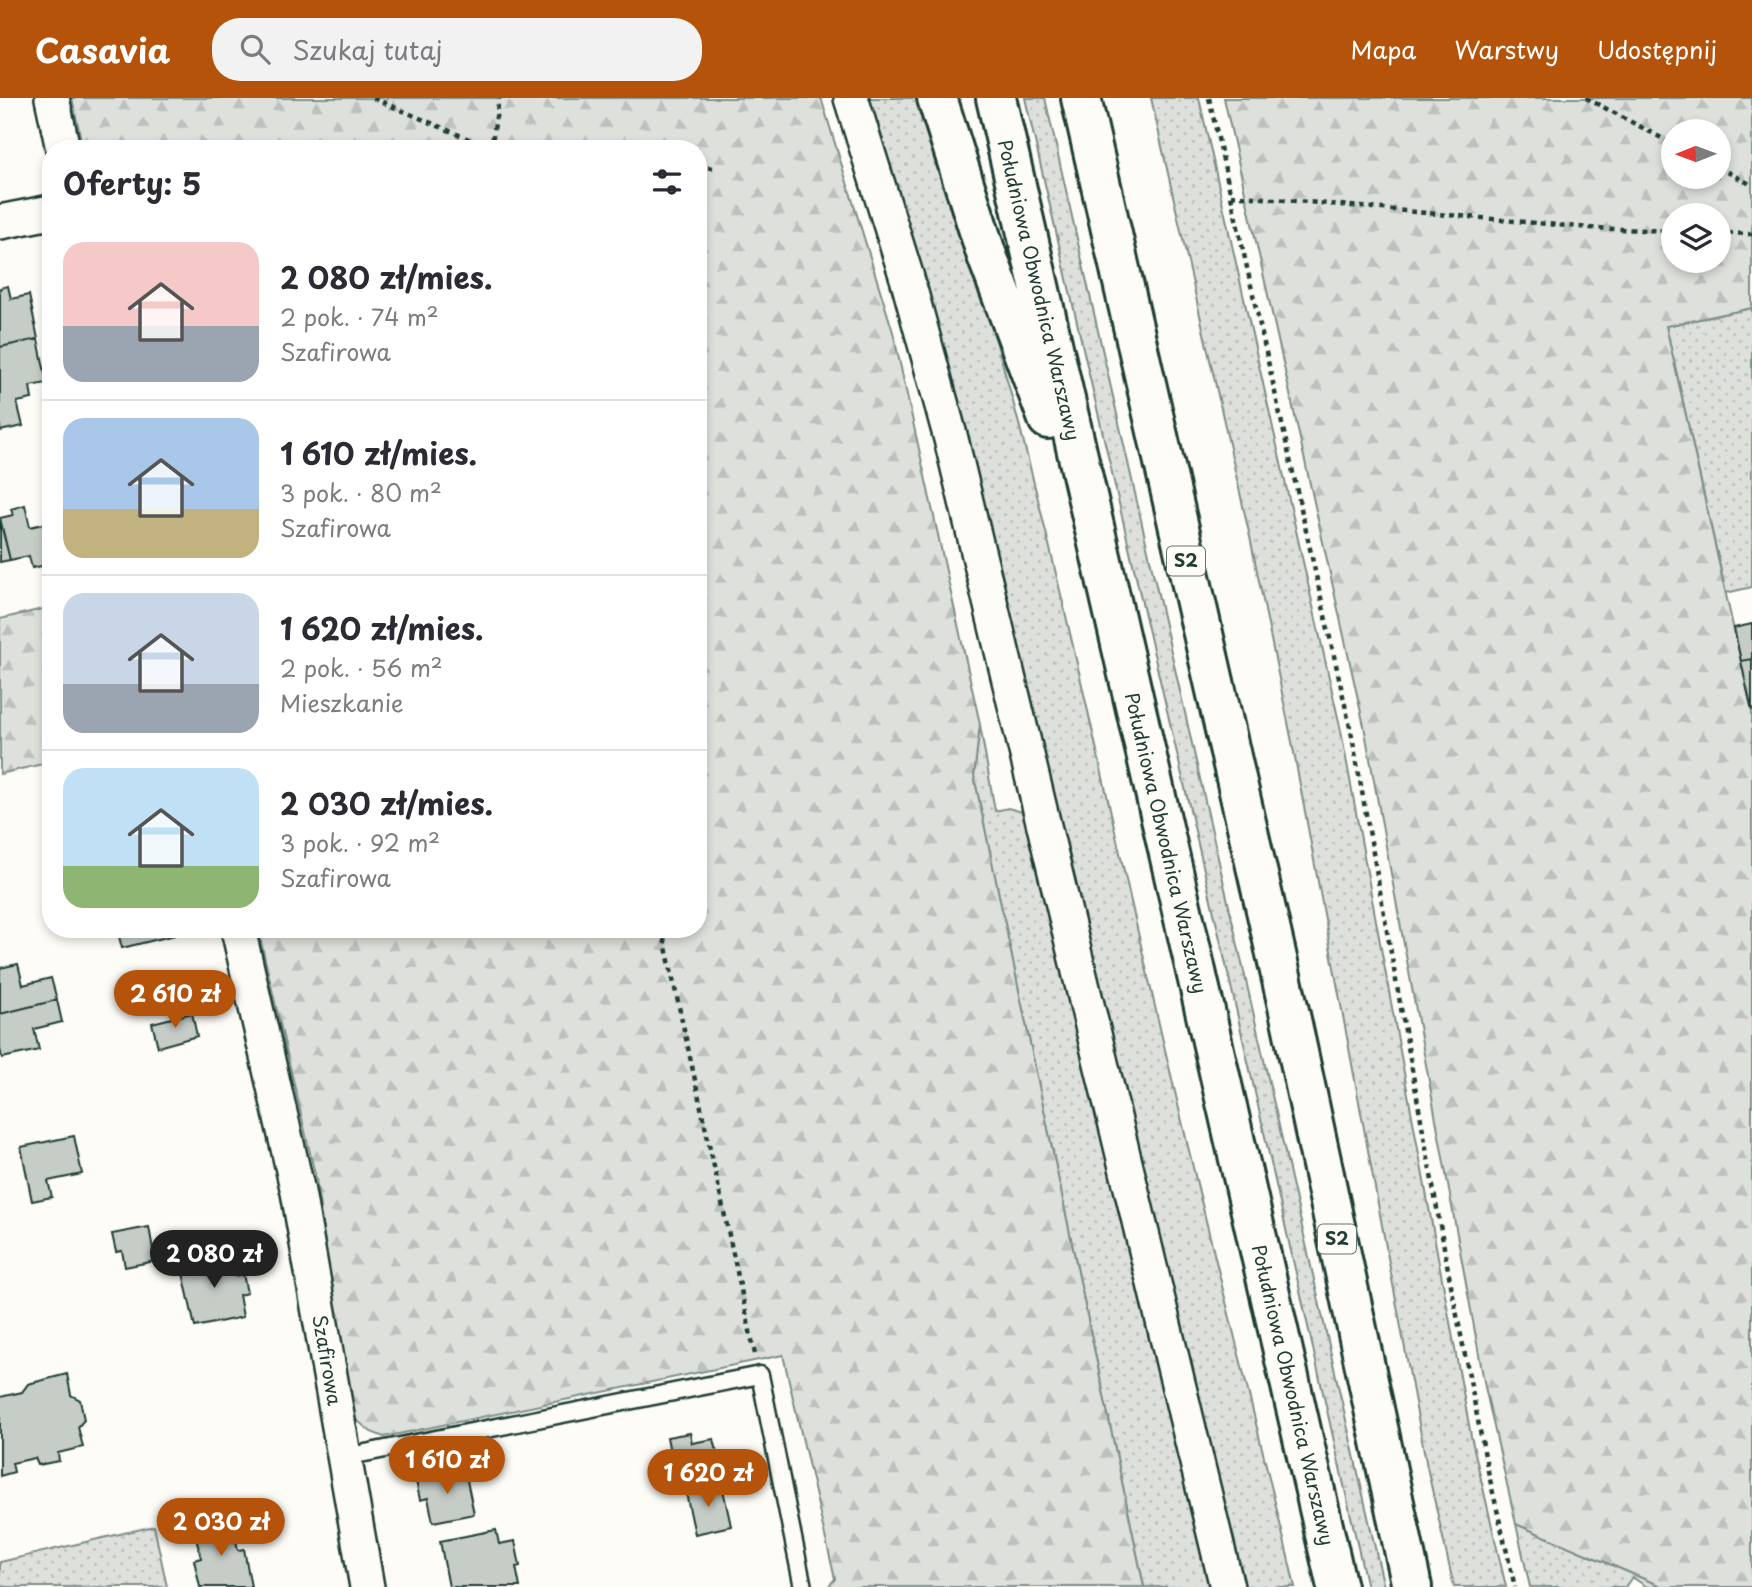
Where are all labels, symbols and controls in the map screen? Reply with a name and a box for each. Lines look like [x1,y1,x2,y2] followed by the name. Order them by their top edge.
[212,18,702,81] search box
[35,24,170,74] text: Casavia
[236,30,274,68] icon: search
[292,30,442,69] text: Szukaj tutaj
[1350,31,1416,67] text: Mapa
[1454,31,1559,67] text: Warstwy
[1597,31,1717,67] text: Udostępnij
[1661,119,1731,189] north arrow
[1661,119,1731,273] map controls
[992,137,1088,443] street label: Południowa Obwodnica Warszawy
[63,160,202,205] text: Oferty: 5
[648,163,686,201] icon: filters
[1661,203,1731,273] button: layers
[280,254,493,299] text: 2 080 zł/mies.
[119,270,203,354] icon: home
[280,299,439,334] text: 2 pok. · 74 m²
[280,334,391,369] text: Szafirowa
[280,430,477,475] text: 1 610 zł/mies.
[119,446,203,530] icon: home
[280,475,442,510] text: 3 pok. · 80 m²
[280,510,391,545] text: Szafirowa
[1167,546,1205,575] road number: S2
[280,605,484,650] text: 1 620 zł/mies.
[119,621,203,705] icon: home
[280,650,443,685] text: 2 pok. · 56 m²
[280,685,404,720] text: Mieszkanie
[1119,690,1215,996] street label: Południowa Obwodnica Warszawy
[280,780,493,825] text: 2 030 zł/mies.
[119,796,203,880] icon: home
[280,825,440,860] text: 3 pok. · 92 m²
[280,860,391,895] text: Szafirowa
[103,970,247,1030] pin: 2 610 zł
[130,975,220,1010] text: 2 610 zł
[1318,1224,1356,1254] road number: S2
[142,1230,286,1290] pin: 2 080 zł
[166,1235,262,1270] text: 2 080 zł
[1246,1242,1342,1548] street label: Południowa Obwodnica Warszawy
[306,1312,350,1408] street label: Szafirowa
[375,1436,519,1496] pin: 1 610 zł
[405,1441,489,1476] text: 1 610 zł
[636,1450,780,1509] pin: 1 620 zł
[663,1454,753,1489] text: 1 620 zł
[149,1498,293,1558] pin: 2 030 zł
[173,1503,269,1538] text: 2 030 zł

